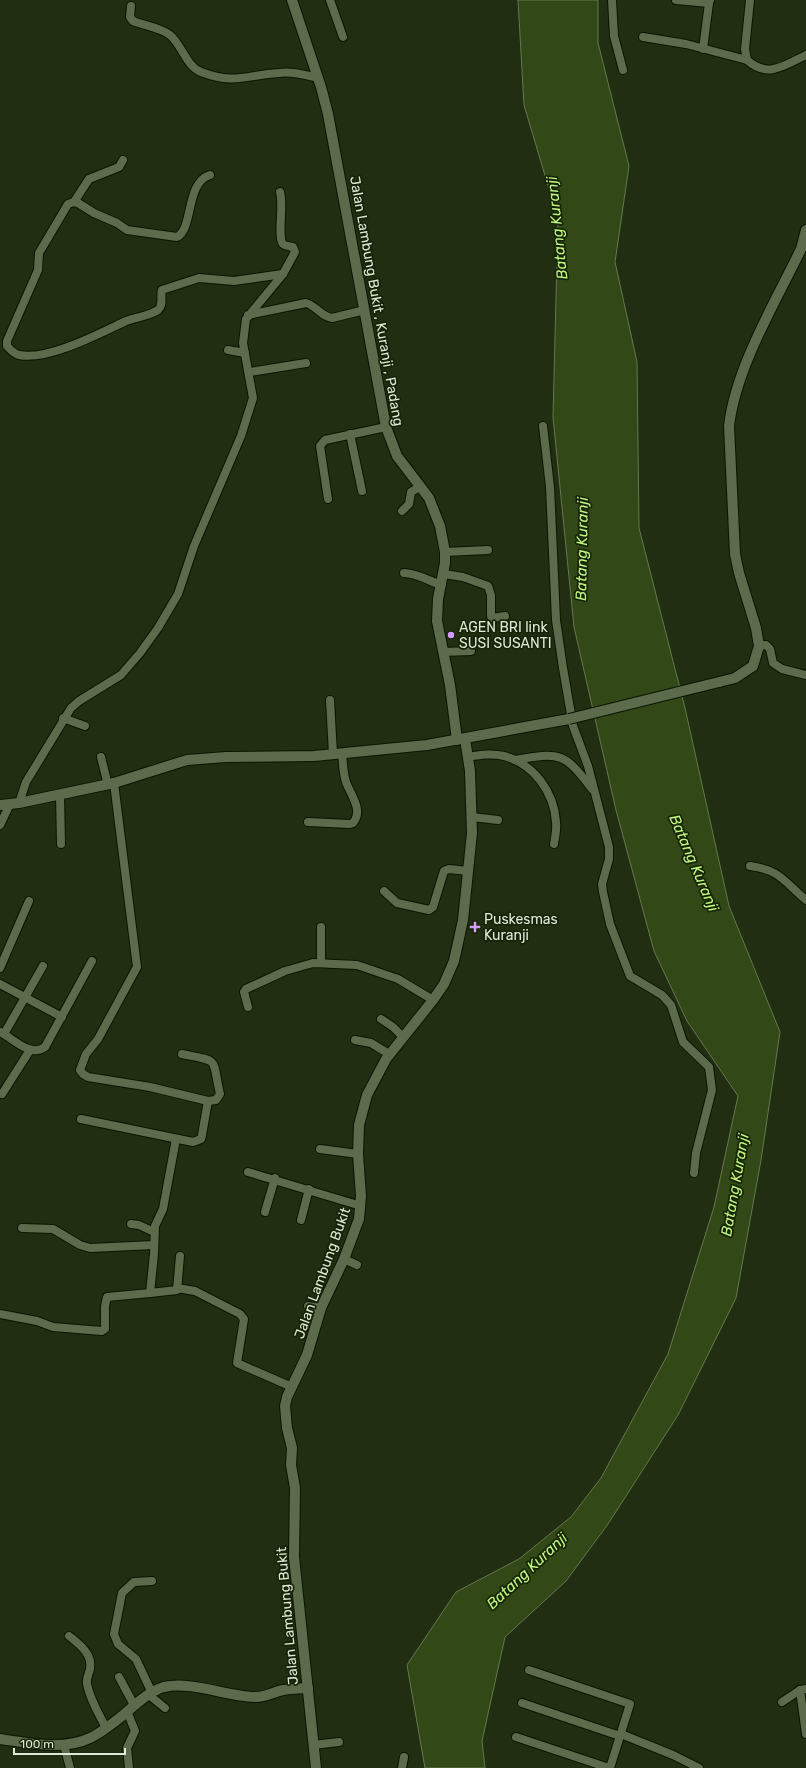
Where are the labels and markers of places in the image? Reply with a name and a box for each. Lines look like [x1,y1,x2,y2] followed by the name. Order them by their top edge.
[459,619,552,652] place label: AGEN BRI link SUSI SUSANTI
[446,630,456,640] marker: AGEN BRI link SUSI SUSANTI
[484,911,558,944] place label: Puskesmas Kuranji
[469,921,481,933] marker: Puskesmas Kuranji

